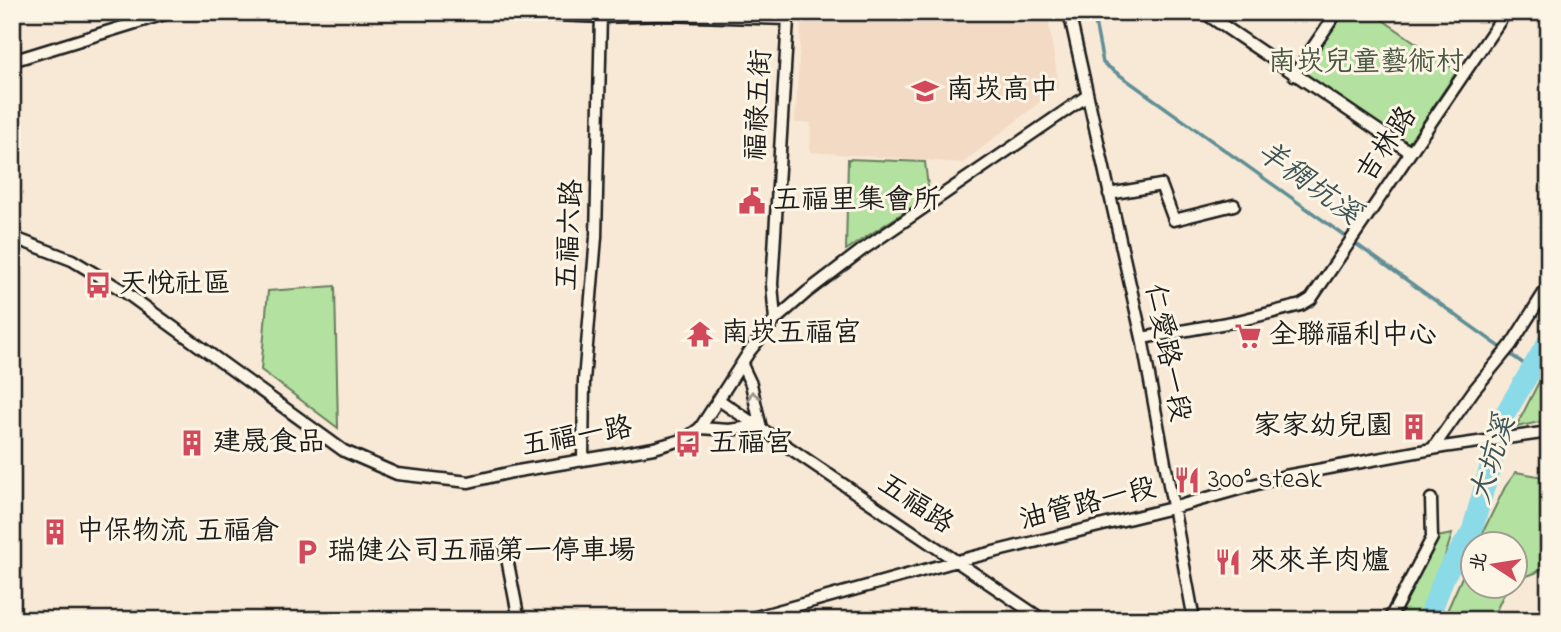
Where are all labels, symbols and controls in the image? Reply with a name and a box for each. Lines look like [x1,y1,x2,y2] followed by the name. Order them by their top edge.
[1268,43,1464,84] park label: 南崁兒童藝術村
[737,48,783,162] street label: 福祿五街
[946,71,1058,112] place label: 南崁高中
[910,76,940,106] school or university icon: 南崁高中
[1348,99,1428,191] street label: 吉林路
[1247,131,1371,238] water label: 羊稠坑溪
[548,178,594,292] street label: 五福六路
[773,181,941,222] place label: 五福里集會所
[737,186,767,216] public building icon: 五福里集會所
[119,265,231,306] place label: 天悅社區
[83,270,113,300] bus stop icon: 天悅社區
[1133,280,1199,426] street label: 仁愛路一段
[721,314,861,355] place label: 南崁五福宮
[1269,316,1437,357] place label: 全聯福利中心
[685,319,715,349] temple icon: 南崁五福宮
[1233,321,1263,351] supermarket icon: 全聯福利中心
[747,390,762,402] one-way arrow
[1253,407,1393,448] place label: 家家幼兒園
[518,408,636,468] street label: 五福一路
[1460,409,1529,509] water label: 大坑溪
[1399,412,1429,442] building icon: 家家幼兒園
[213,423,325,464] place label: 建晟食品
[709,424,793,465] place label: 五福宮
[177,428,207,458] building icon: 建晟食品
[673,429,703,459] bus stop icon: 五福宮
[1208,460,1323,501] place label: 300° steak
[869,465,961,545] street label: 五福路
[1172,465,1202,495] restaurant icon: 300° steak
[1015,468,1161,542] street label: 油管路一段
[76,512,279,553] place label: 中保物流 五福倉
[40,517,70,547] building icon: 中保物流 五福倉
[1460,530,1530,600] north arrow
[328,532,636,573] place label: 瑞健公司五福第一停車場
[292,537,322,567] parking icon: 瑞健公司五福第一停車場
[1249,542,1390,583] place label: 來來羊肉爐
[1213,547,1243,577] restaurant icon: 來來羊肉爐
[1465,550,1495,574] text: 北

